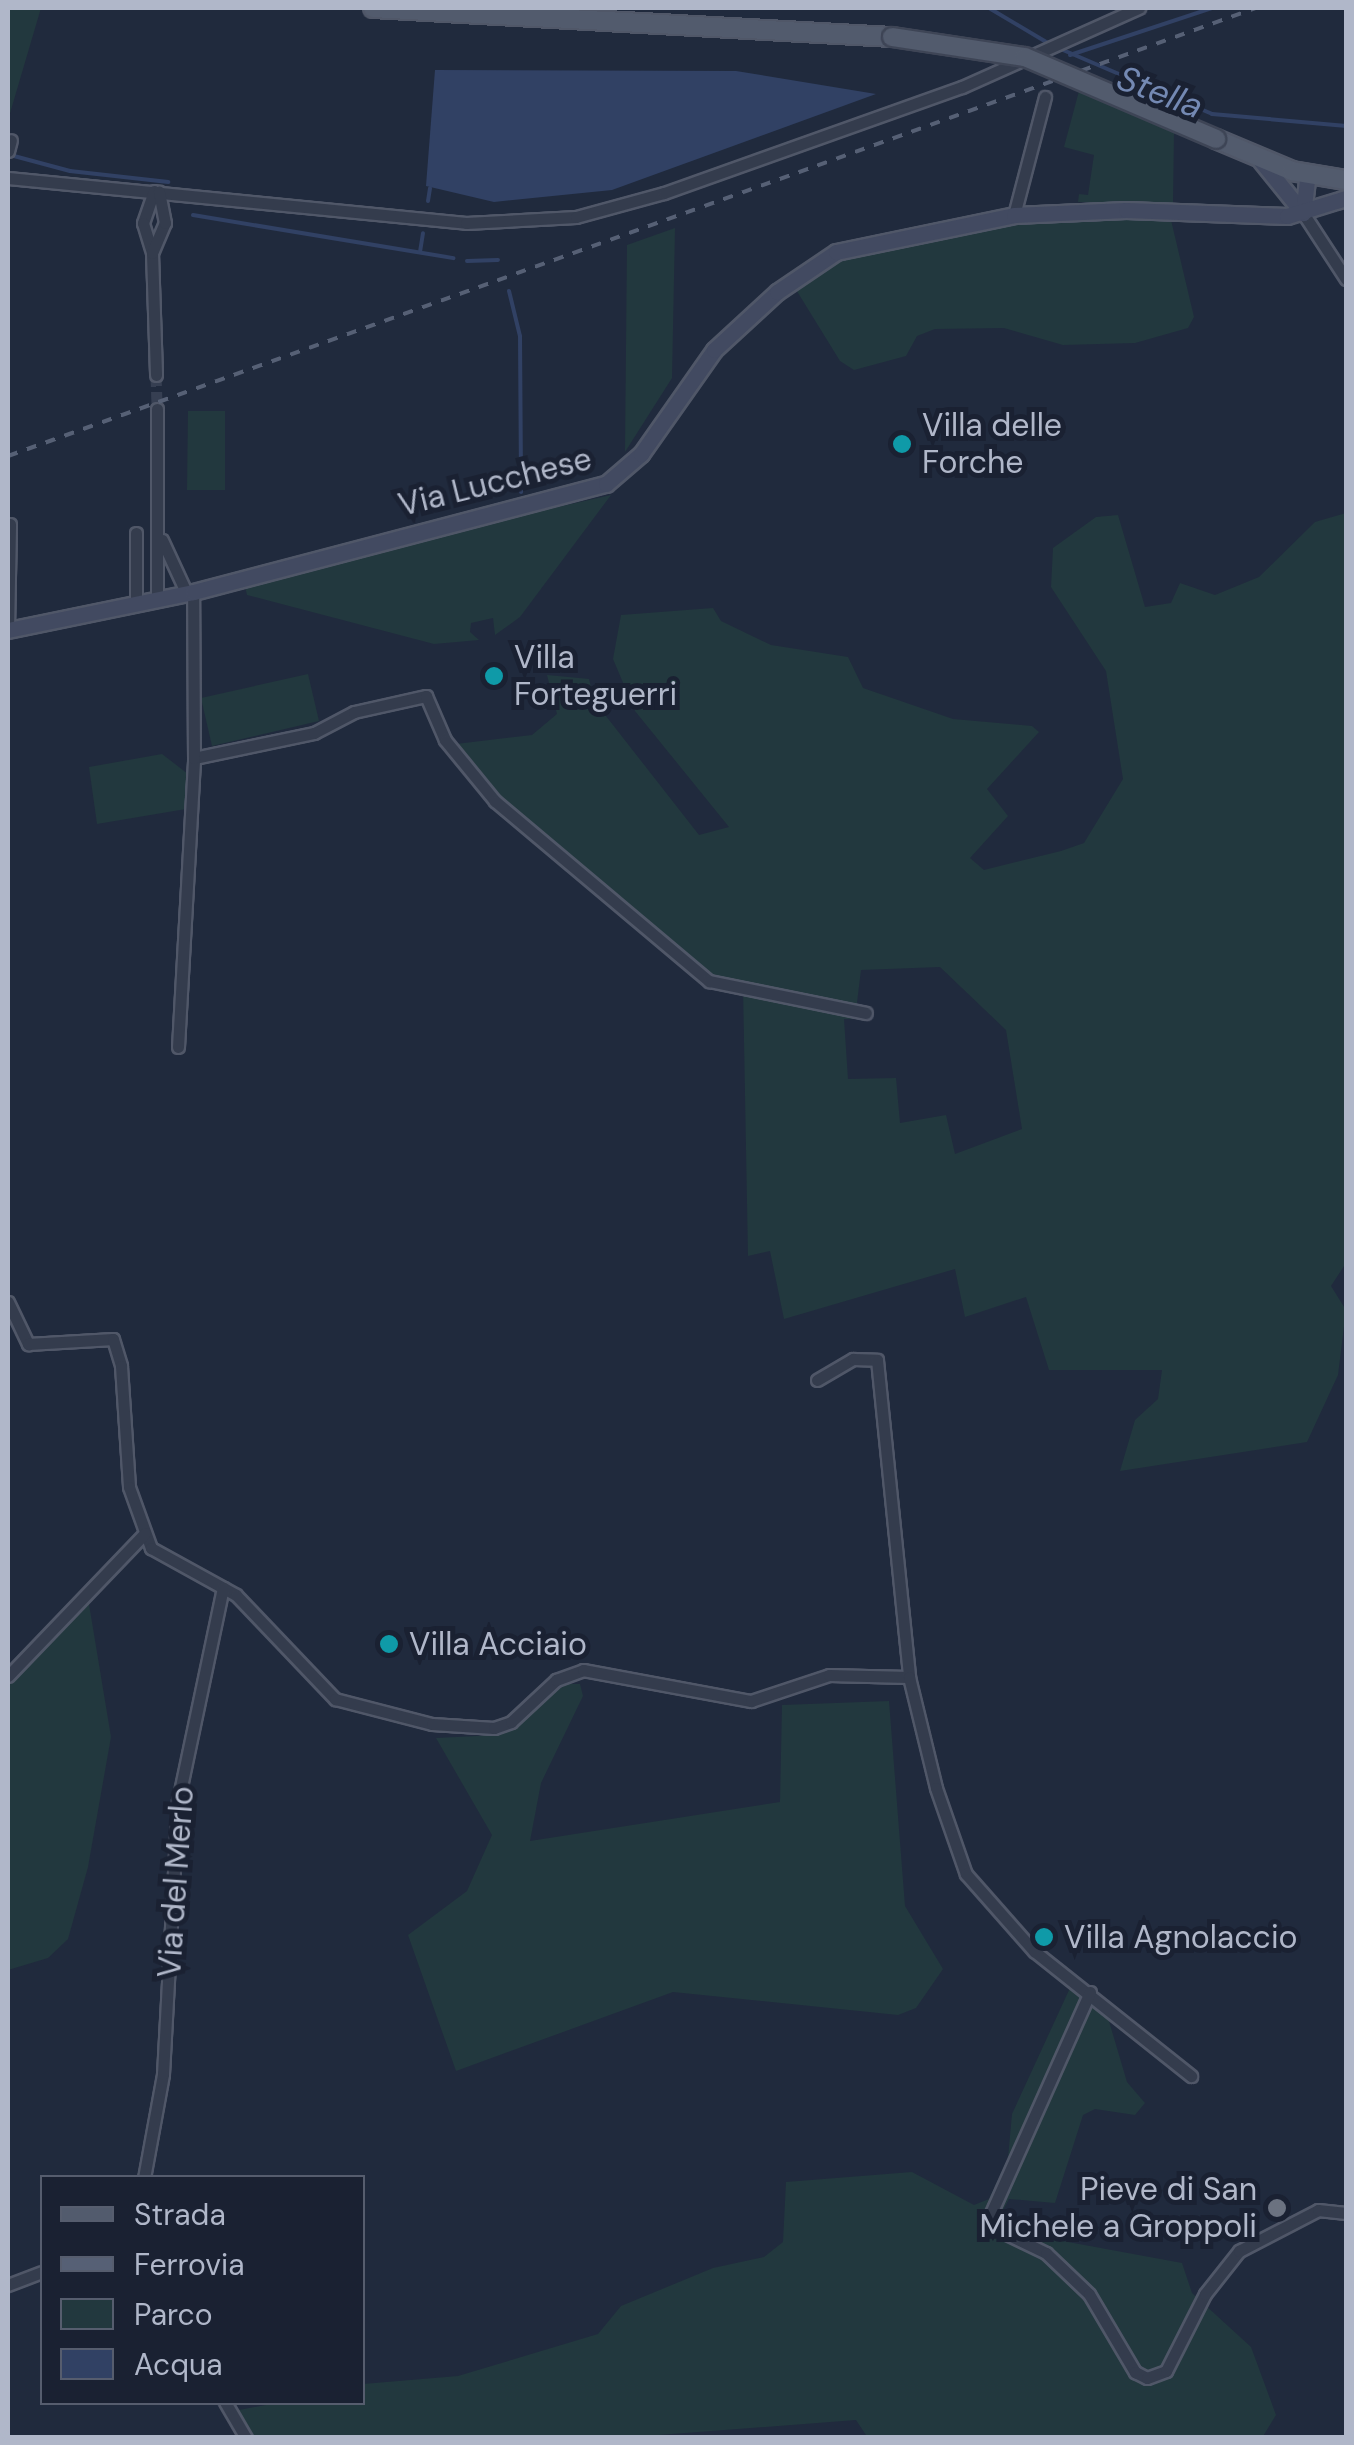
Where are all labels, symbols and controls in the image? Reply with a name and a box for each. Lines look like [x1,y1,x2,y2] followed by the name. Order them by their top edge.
[1111,57,1209,127] water label: Stella
[922,407,1062,482] place label: Villa delle Forche
[891,433,913,455] marker: Villa delle Forche
[394,439,596,525] street label: Via Lucchese
[514,639,677,714] place label: Villa Forteguerri
[483,665,505,687] marker: Villa Forteguerri
[409,1625,587,1663] place label: Villa Acciaio
[378,1633,400,1655] marker: Villa Acciaio
[150,1785,202,1979] street label: Via del Merlo
[1064,1918,1298,1956] place label: Villa Agnolaccio
[1033,1926,1055,1948] marker: Villa Agnolaccio
[979,2171,1257,2246] place label: Pieve di San Michele a Groppoli
[40,2175,365,2405] legend
[134,2195,226,2234] text: Strada
[1266,2197,1288,2219] marker: Pieve di San Michele a Groppoli
[134,2245,244,2284] text: Ferrovia
[134,2295,213,2334] text: Parco
[134,2345,223,2384] text: Acqua

